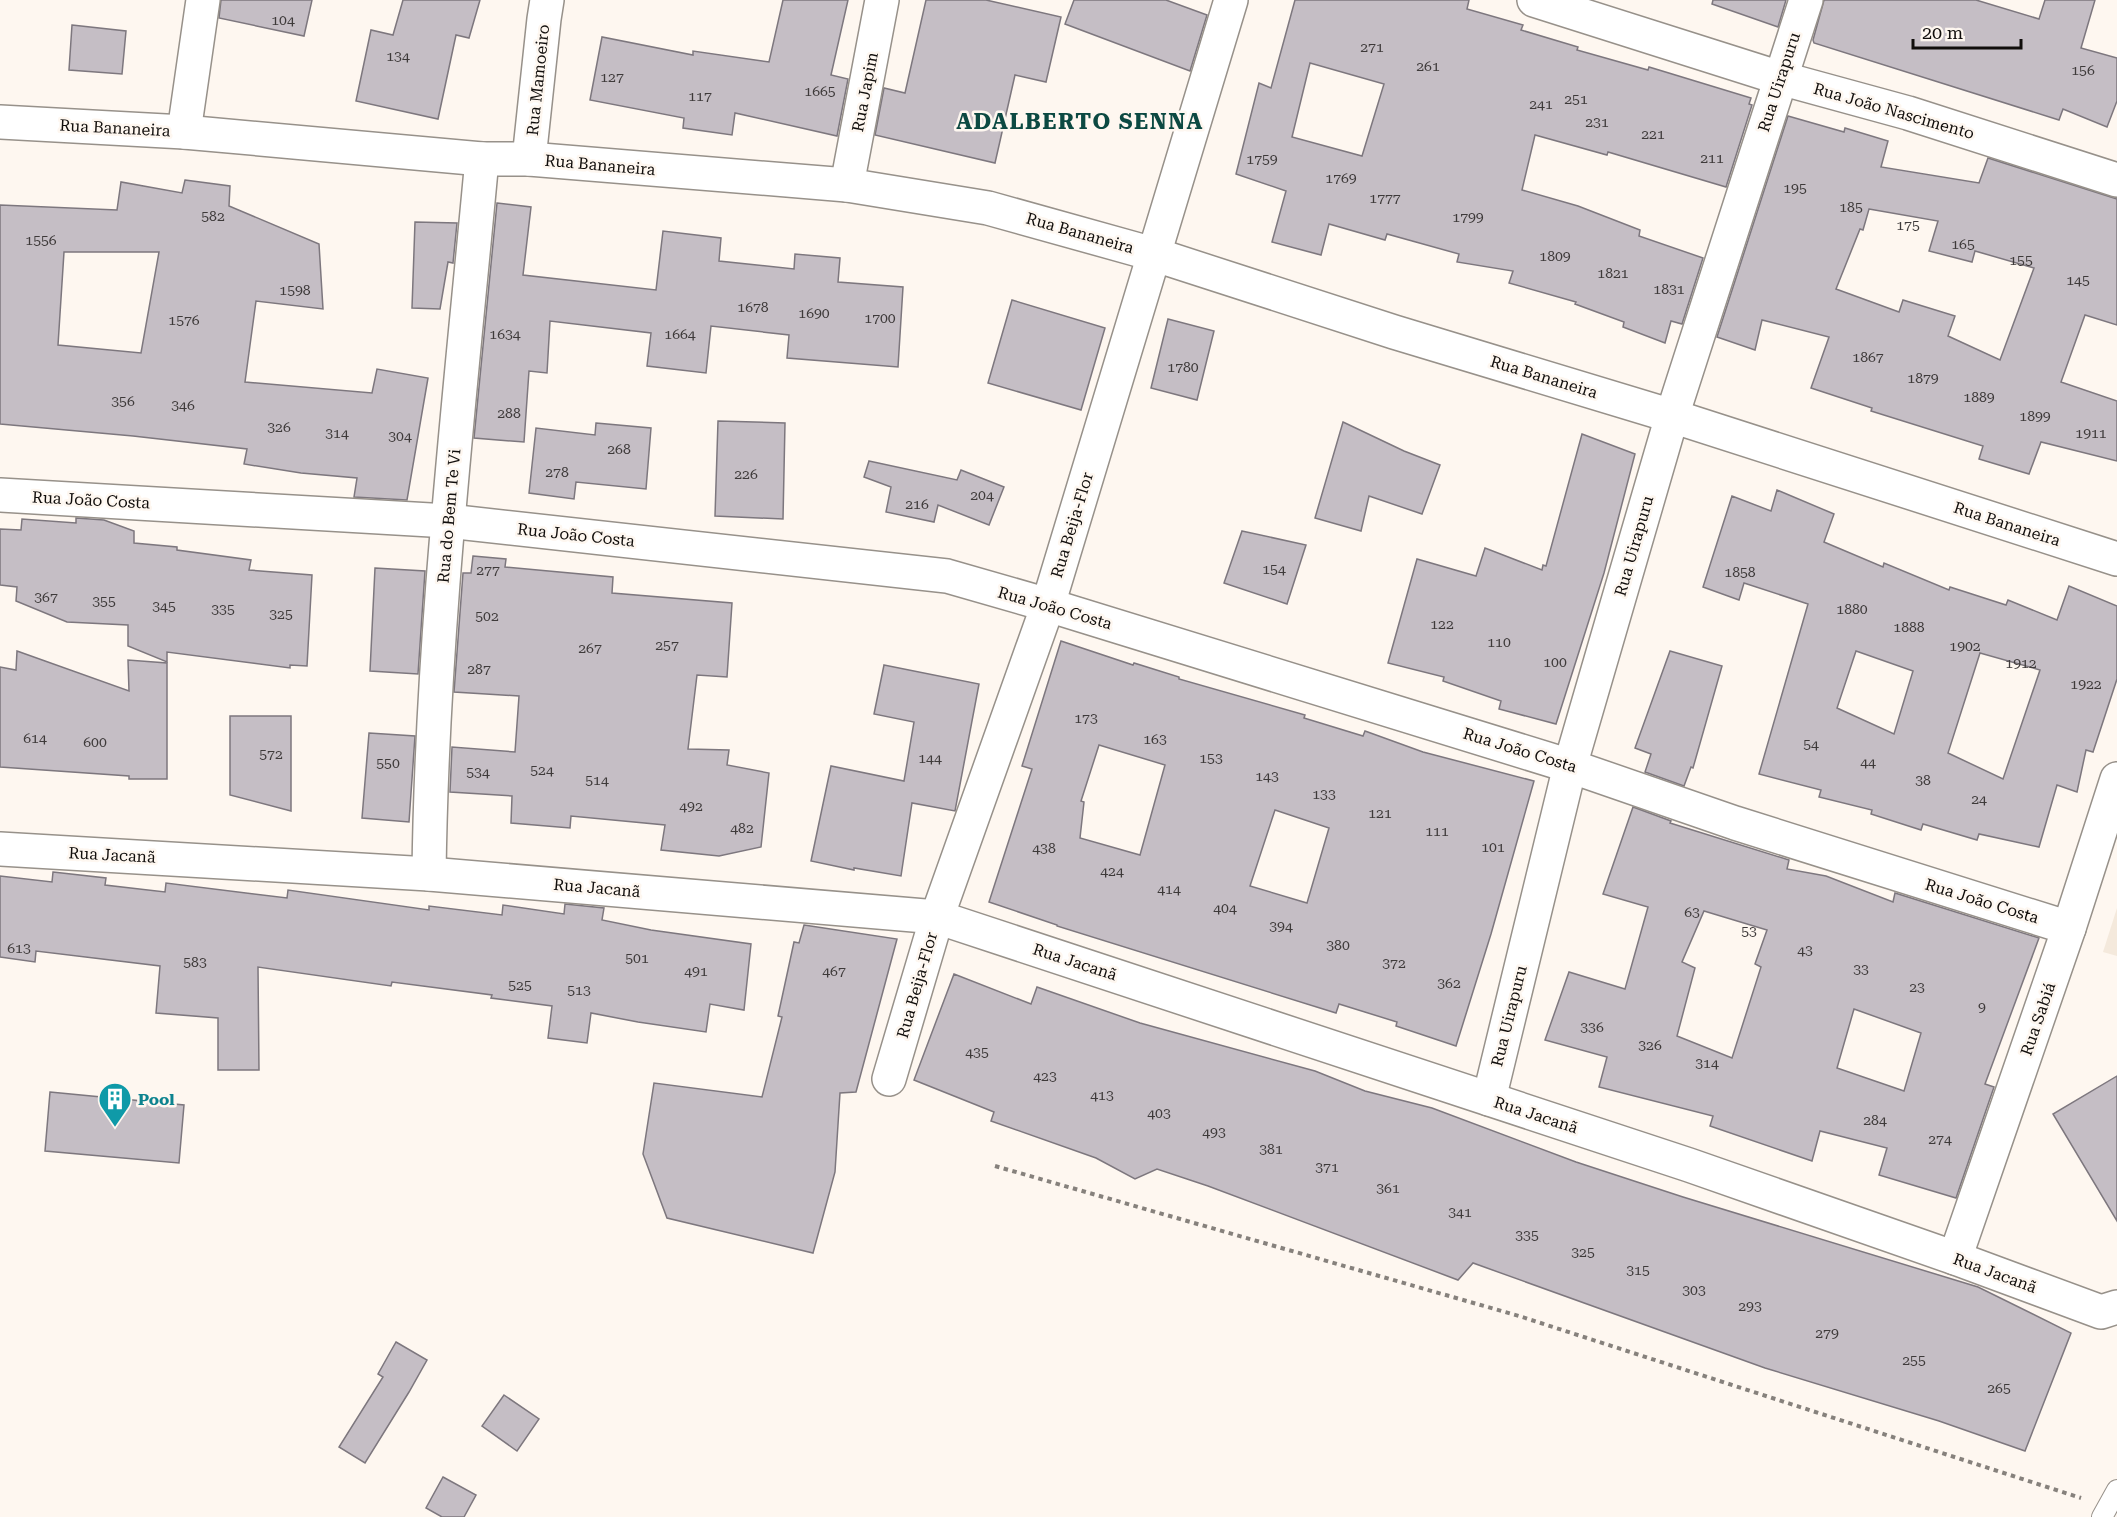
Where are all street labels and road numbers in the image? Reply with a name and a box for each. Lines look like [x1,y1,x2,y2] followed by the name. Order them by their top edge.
[523,23,553,137] street label: Rua Mamoeiro
[1754,30,1804,134] street label: Rua Uirapuru
[848,50,882,134] street label: Rua Japim
[1811,79,1977,143] street label: Rua João Nascimento
[59,116,171,140] street label: Rua Bananeira
[544,151,656,179] street label: Rua Bananeira
[1024,209,1136,258] street label: Rua Bananeira
[1488,352,1600,402] street label: Rua Bananeira
[434,448,464,584] street label: Rua do Bem Te Vi
[1047,469,1097,580] street label: Rua Beija-Flor
[32,487,151,513] street label: Rua João Costa
[1611,494,1657,598] street label: Rua Uirapuru
[1951,498,2063,550] street label: Rua Bananeira
[516,519,636,551] street label: Rua João Costa
[996,583,1115,633] street label: Rua João Costa
[1461,724,1579,776] street label: Rua João Costa
[68,843,156,867] street label: Rua Jacanã
[553,875,642,901] street label: Rua Jacanã
[1923,875,2041,927] street label: Rua João Costa
[893,929,941,1040] street label: Rua Beija-Flor
[1031,939,1120,985] street label: Rua Jacanã
[1487,963,1531,1069] street label: Rua Uirapuru
[2017,980,2060,1058] street label: Rua Sabiá
[1492,1092,1581,1138] street label: Rua Jacanã
[1951,1249,2040,1297] street label: Rua Jacanã

